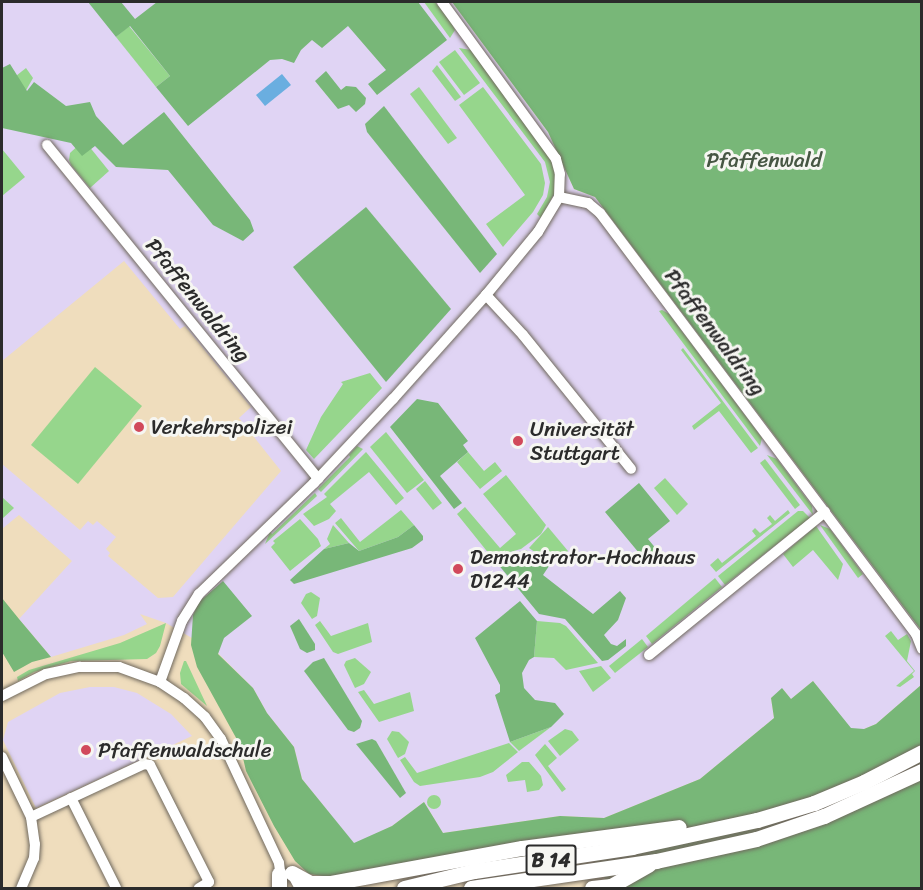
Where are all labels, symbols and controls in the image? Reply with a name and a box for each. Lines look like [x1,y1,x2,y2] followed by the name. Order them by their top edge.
[706,147,822,173] park label: Pfaffenwald
[140,233,256,367] street label: Pfaffenwaldring
[659,264,771,400] street label: Pfaffenwaldring
[151,414,292,440] place label: Verkehrspolizei
[530,416,634,466] place label: Universität Stuttgart
[132,420,146,434] marker: Verkehrspolizei
[511,434,525,448] marker: Universität Stuttgart
[470,544,695,594] place label: Demonstrator-Hochhaus D1244
[451,562,465,576] marker: Demonstrator-Hochhaus D1244
[98,737,272,763] place label: Pfaffenwaldschule
[79,743,93,757] marker: Pfaffenwaldschule
[526,843,576,877] road number: B 14

